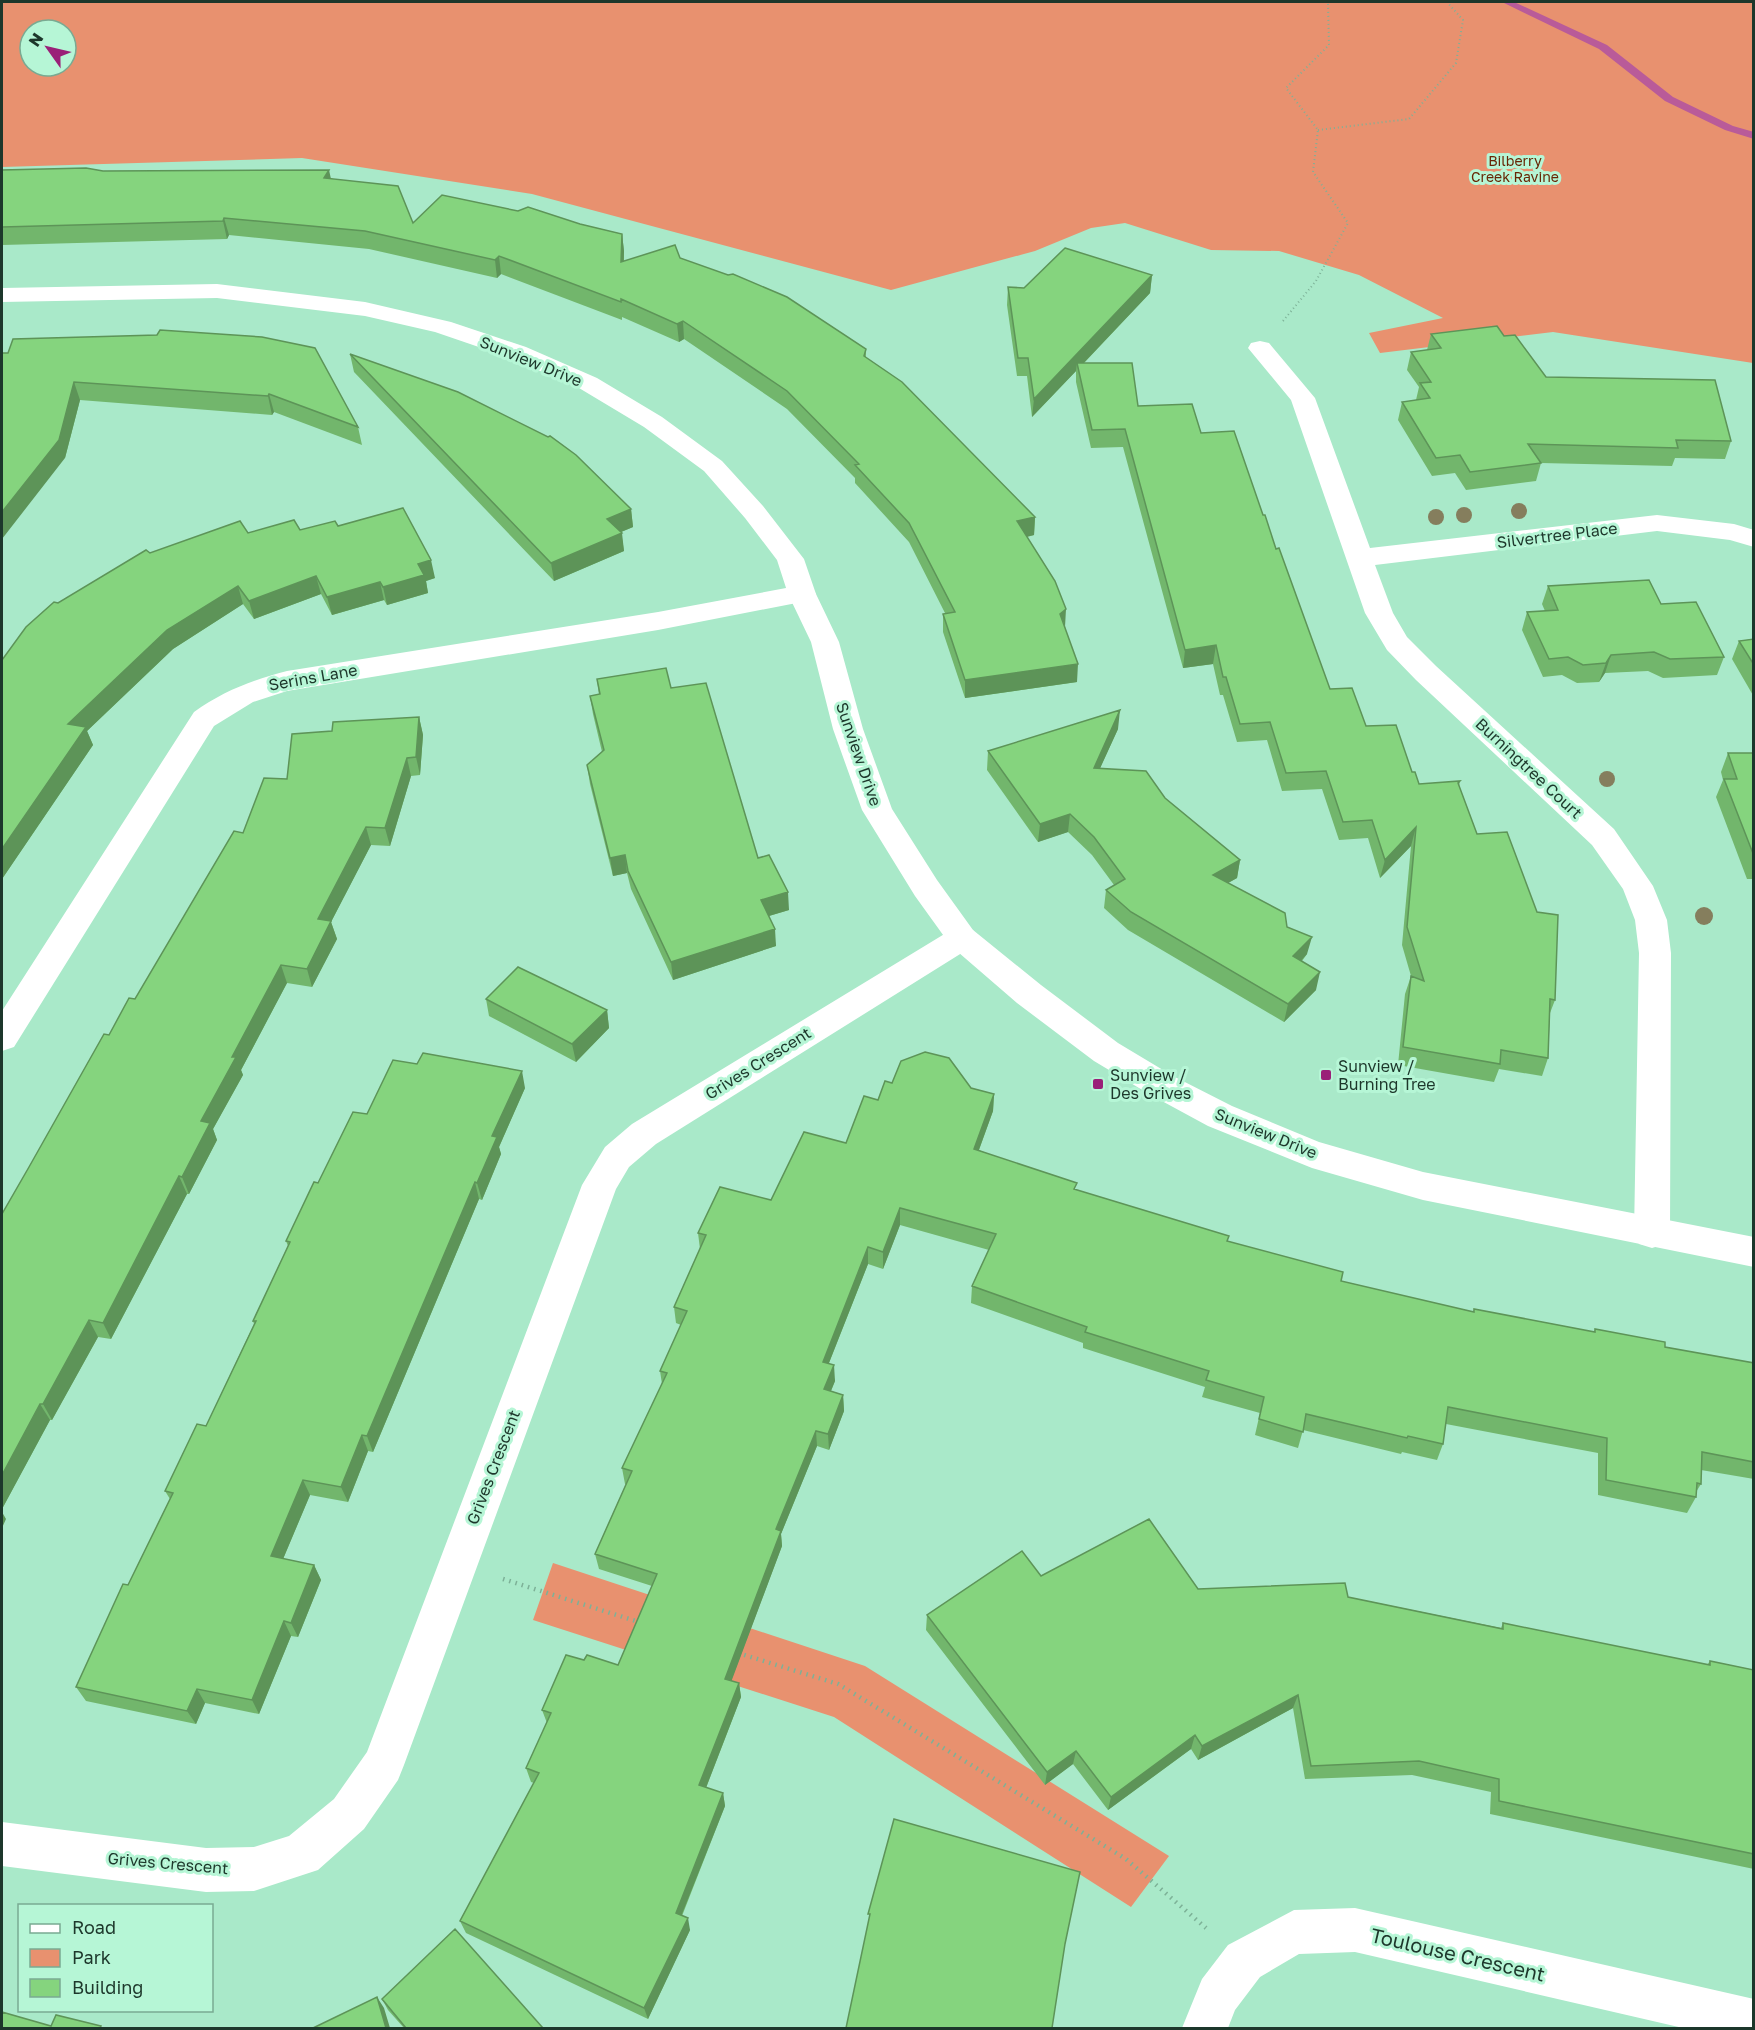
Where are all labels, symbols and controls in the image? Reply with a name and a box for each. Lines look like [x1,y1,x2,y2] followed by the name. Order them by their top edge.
[18,18,78,78] north arrow
[24,29,47,50] text: N
[1471,152,1559,185] park label: Bilberry Creek Ravine
[477,331,585,391] street label: Sunview Drive
[1495,518,1619,552] street label: Silvertree Place
[267,659,359,695] street label: Serins Lane
[832,699,886,809] street label: Sunview Drive
[1471,713,1587,823] street label: Burningtree Court
[701,1022,815,1104] street label: Grives Crescent
[1338,1056,1436,1094] place label: Sunview / Burning Tree
[1110,1065,1191,1103] place label: Sunview / Des Grives
[1319,1068,1333,1082] marker: Sunview / Burning Tree
[1091,1077,1105,1091] marker: Sunview / Des Grives
[1212,1103,1320,1163] street label: Sunview Drive
[462,1407,524,1527] street label: Grives Crescent
[107,1848,229,1878] street label: Grives Crescent
[18,1904,213,2012] legend
[72,1916,116,1938] text: Road
[1368,1922,1548,1986] street label: Toulouse Crescent
[72,1946,111,1968] text: Park
[72,1976,143,1998] text: Building

